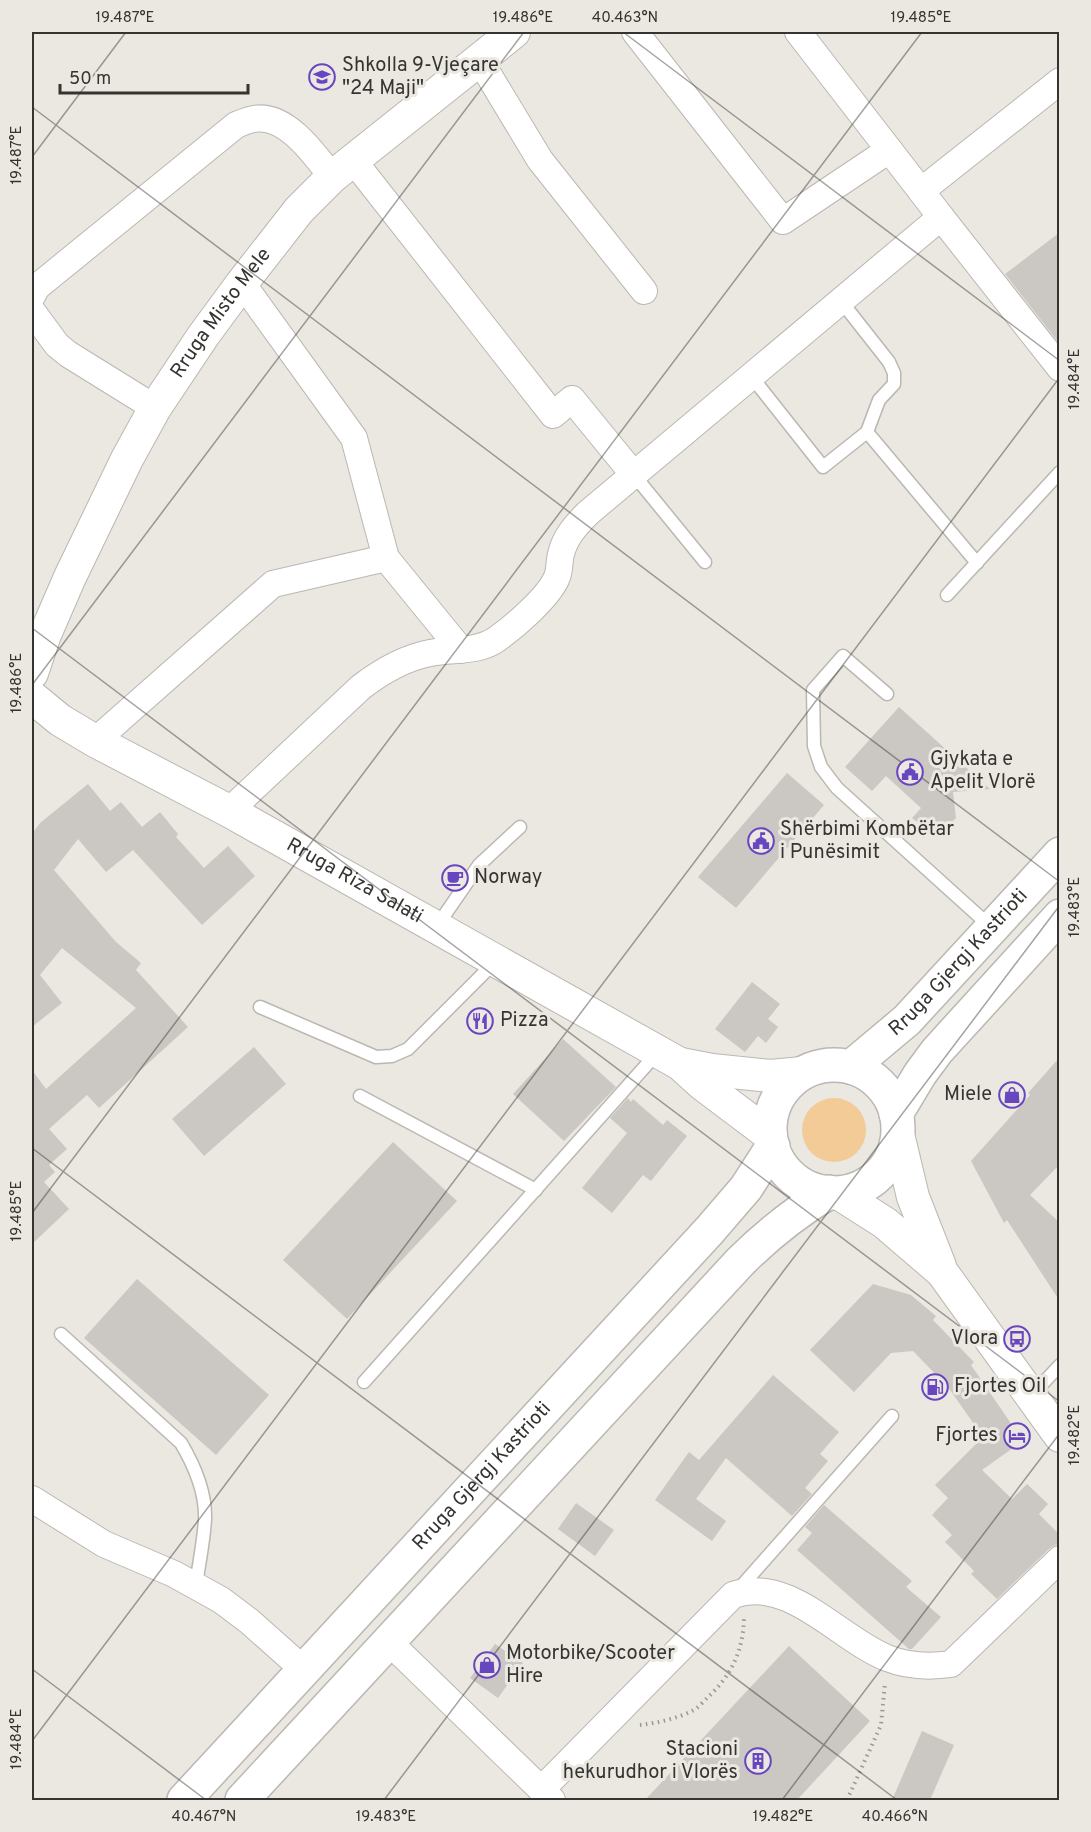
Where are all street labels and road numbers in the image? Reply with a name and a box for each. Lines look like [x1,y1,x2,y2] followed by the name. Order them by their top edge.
[165,243,277,384] street label: Rruga Misto Mele
[281,833,427,930] street label: Rruga Riza Salati
[884,884,1034,1043] street label: Rruga Gjergj Kastrioti
[407,1397,557,1556] street label: Rruga Gjergj Kastrioti

